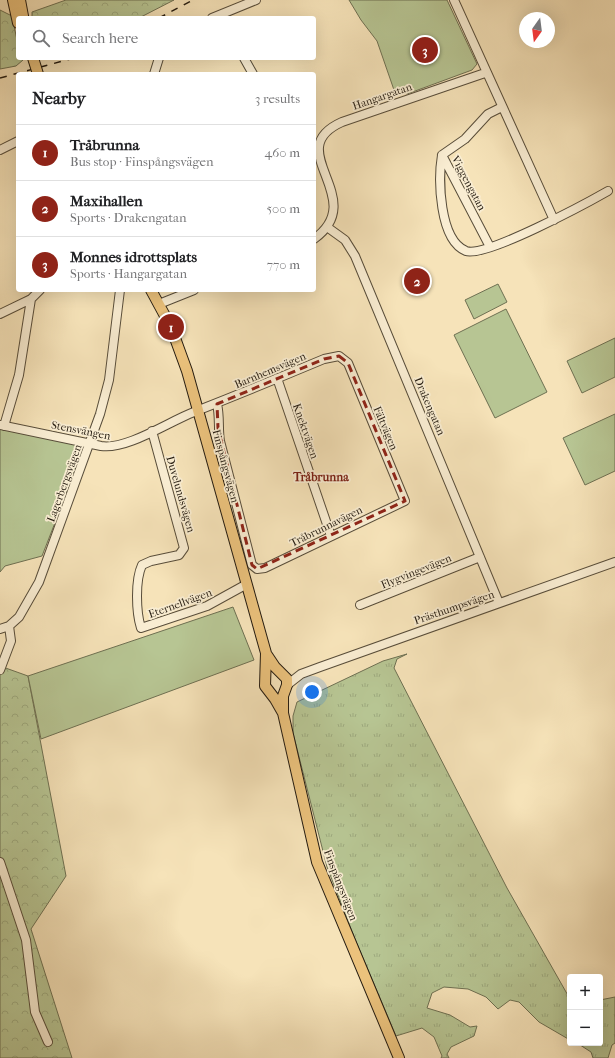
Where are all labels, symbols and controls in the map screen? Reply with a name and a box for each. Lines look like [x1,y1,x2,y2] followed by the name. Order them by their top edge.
[519,12,555,48] north arrow
[16,16,316,60] search box
[30,27,52,49] icon: search
[62,29,138,47] text: Search here
[412,35,438,65] pin: 3
[351,80,414,113] street label: Hangargatan
[32,88,86,108] text: Nearby
[255,91,300,106] text: 3 results
[70,136,139,154] text: Tråbrunna
[43,145,47,160] text: 1
[265,145,300,160] text: 460 m
[448,153,489,213] street label: Viggengatan
[70,154,214,169] text: Bus stop · Finspångsvägen
[70,192,143,210] text: Maxihallen
[42,201,48,216] text: 2
[266,201,300,216] text: 500 m
[70,210,187,225] text: Sports · Drakengatan
[70,248,197,266] text: Monnes idrottsplats
[42,257,48,272] text: 3
[267,257,300,272] text: 770 m
[70,266,187,281] text: Sports · Hangargatan
[404,266,430,296] pin: 2
[158,312,184,342] pin: 1
[233,349,308,391] street label: Barnhemsvägen
[411,375,448,438] street label: Drakengatan
[290,402,321,461] street label: Knektvägen
[371,404,401,453] street label: Fältvägen
[50,418,112,443] street label: Stensvängen
[210,428,242,505] street label: Finspångsvägen
[44,442,85,524] street label: Lagerbergsvägen
[163,454,198,534] street label: Duvelundsvägen
[292,470,349,484] district label: Tråbrunna
[288,503,365,550] street label: Tråbrunnavägen
[379,551,454,592] street label: Flygvingevägen
[147,586,214,621] street label: Eternellvägen
[412,587,497,627] street label: Prästhumpsvägen
[302,682,322,702] your location
[321,848,360,923] street label: Finspångsvägen
[567,974,603,1046] map controls
[567,974,603,1010] button: +
[567,1010,603,1046] button: −

